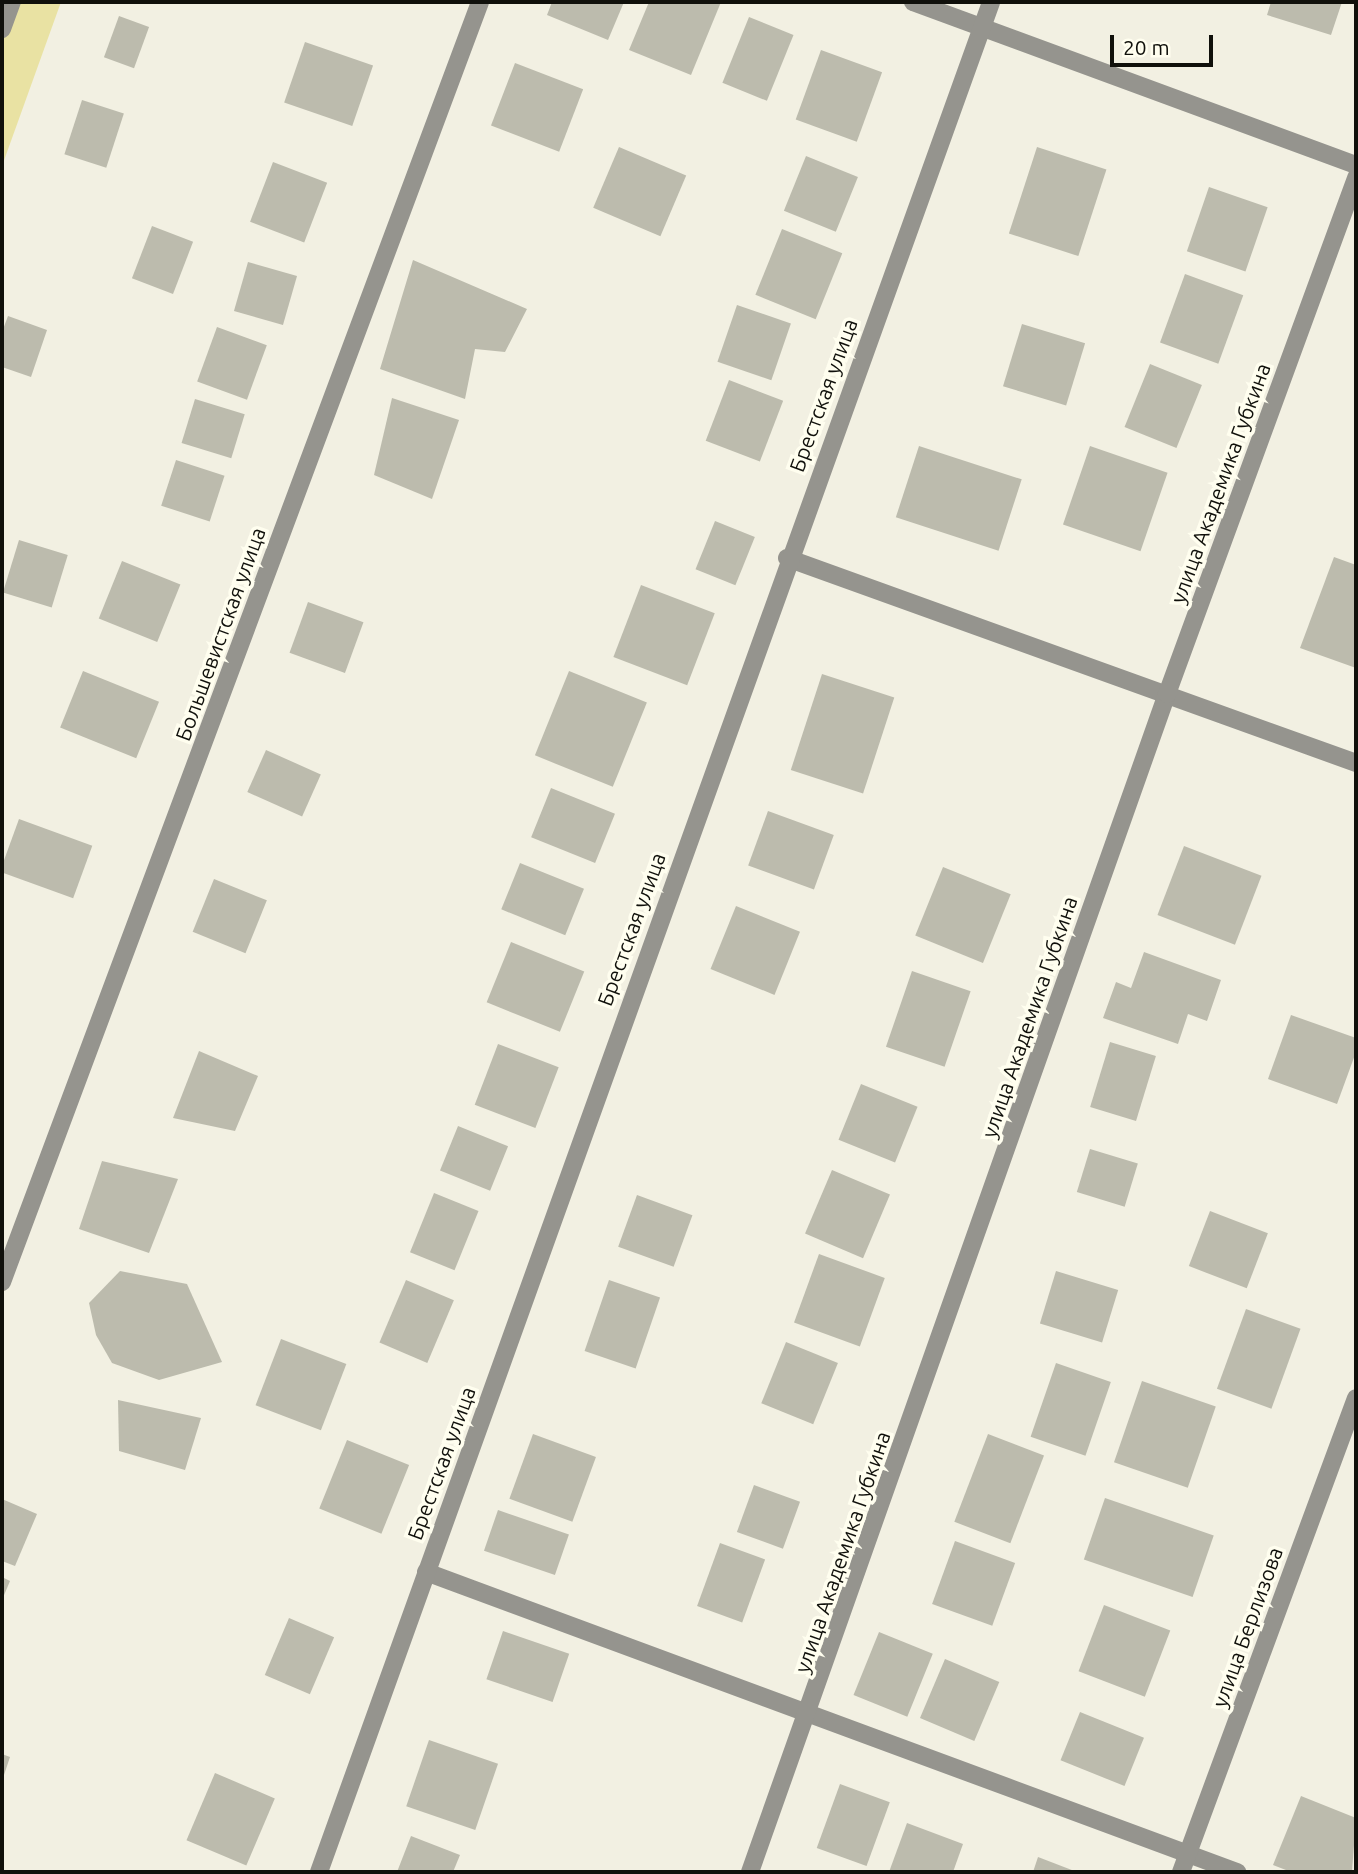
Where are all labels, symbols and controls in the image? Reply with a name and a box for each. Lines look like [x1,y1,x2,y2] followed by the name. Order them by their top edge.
[1113,21,1216,65] scale bar
[1123,35,1170,59] text: 20 m
[784,315,862,475] street label: Брестская улица
[1165,359,1275,607] street label: улица Академика Губкина
[170,524,270,744] street label: Большевистская улица
[592,849,670,1009] street label: Брестская улица
[976,893,1082,1141] street label: улица Академика Губкина
[402,1383,480,1543] street label: Брестская улица
[789,1428,895,1676] street label: улица Академика Губкина
[1206,1543,1288,1711] street label: улица Берлизова

